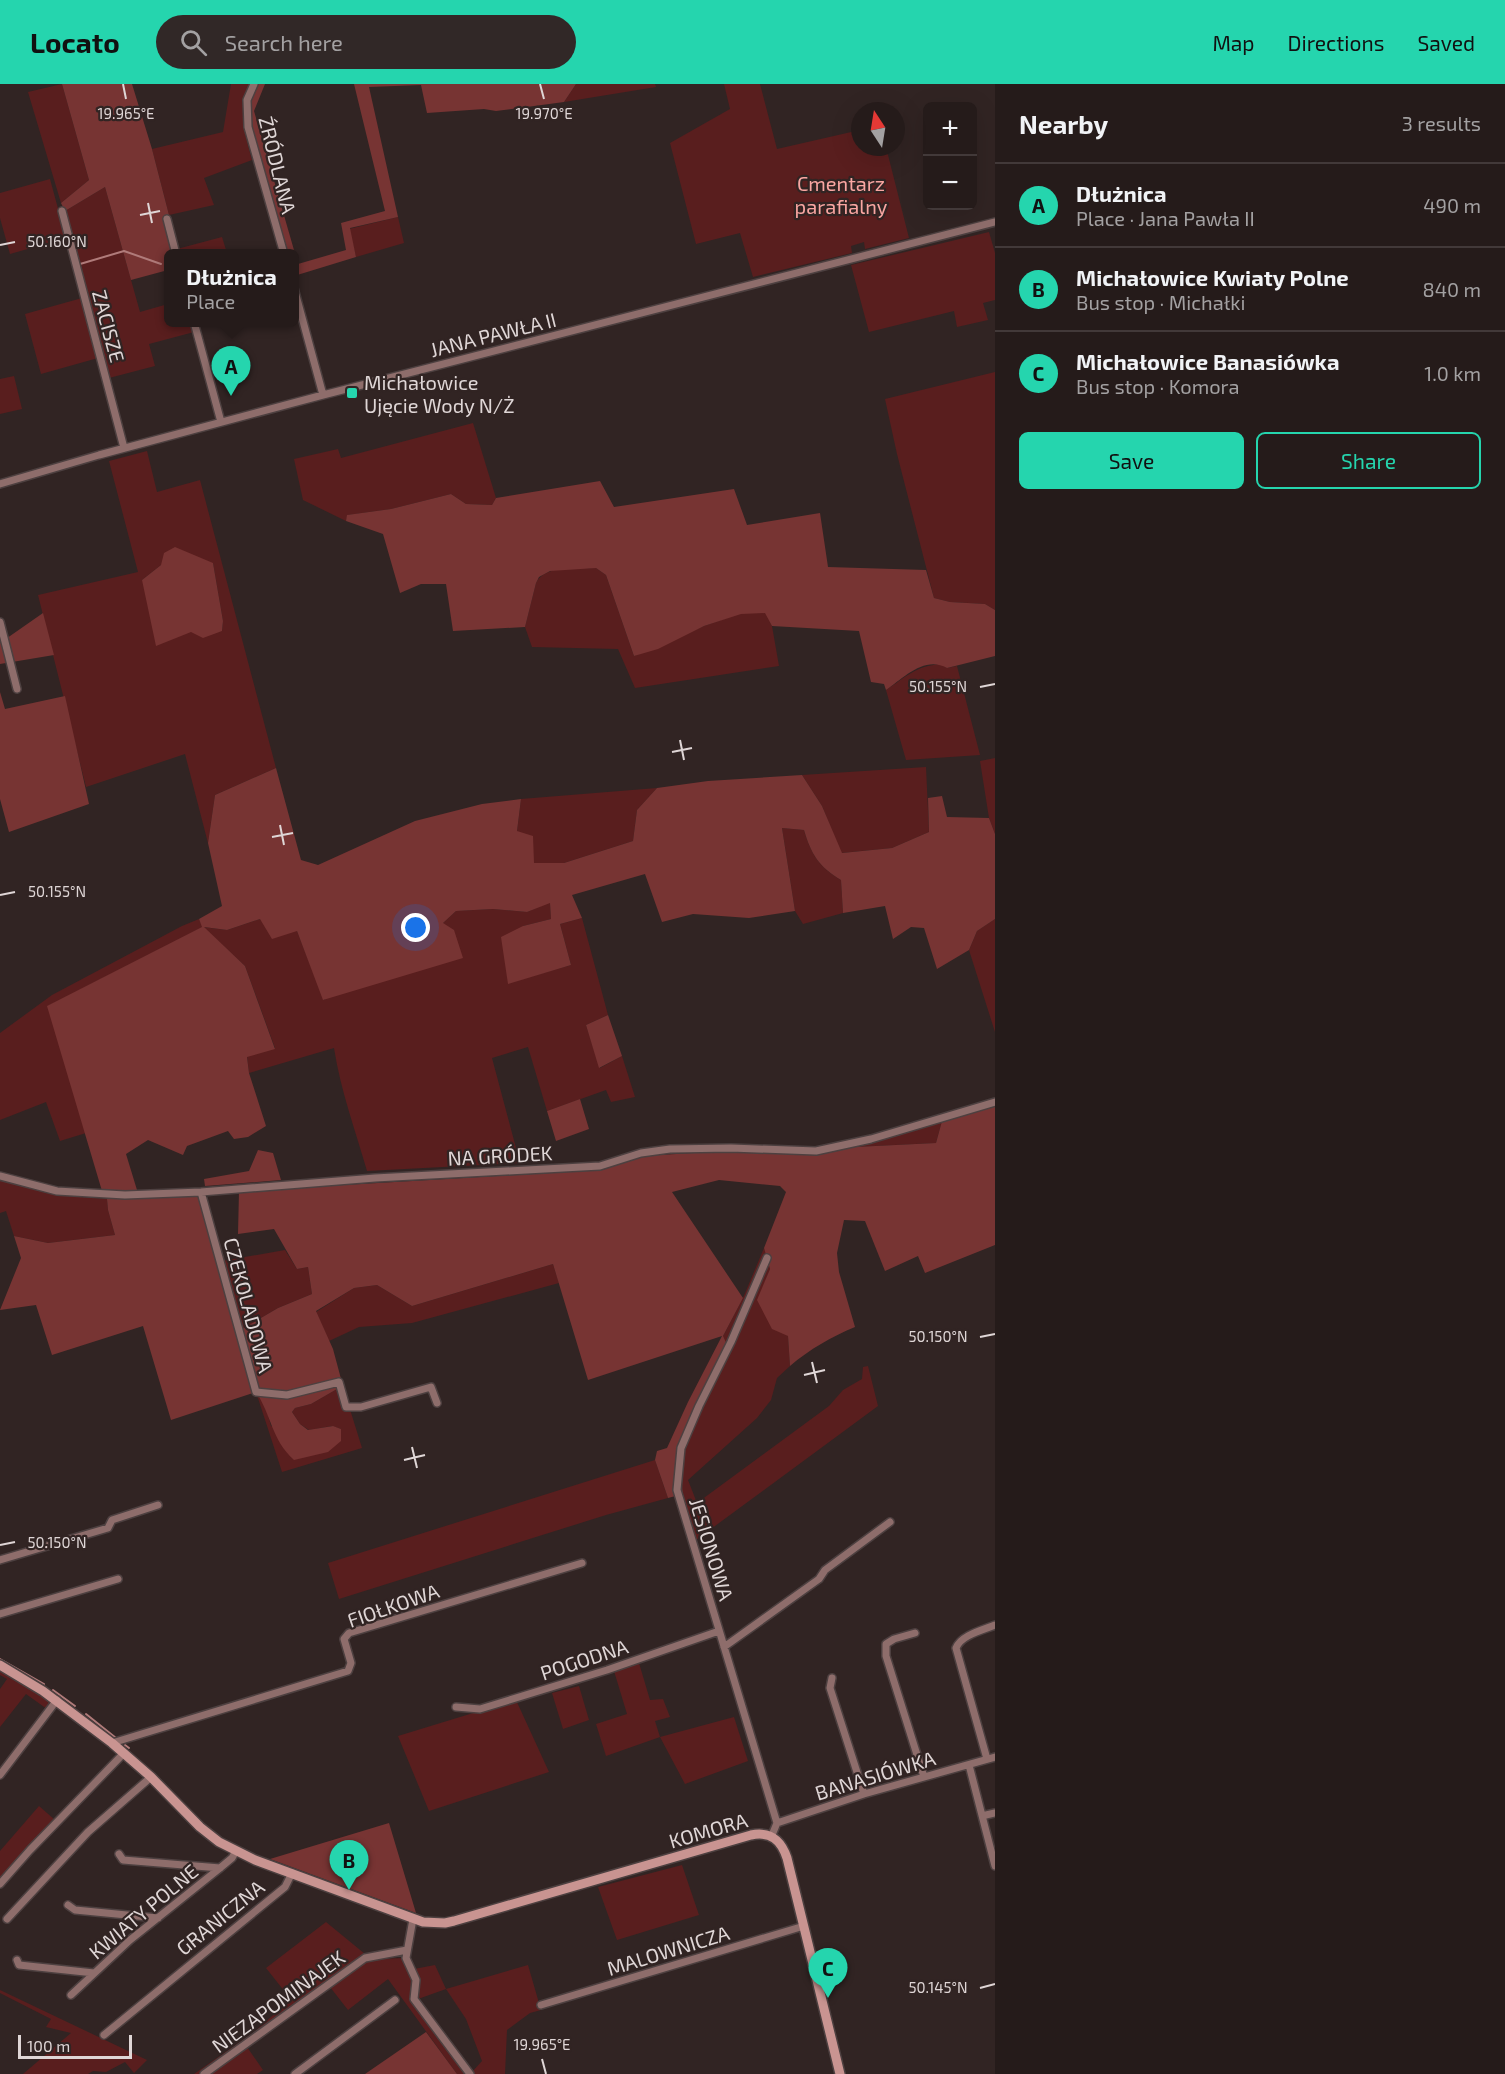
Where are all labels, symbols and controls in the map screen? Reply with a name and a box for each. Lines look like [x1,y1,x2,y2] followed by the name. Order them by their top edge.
[156,15,576,69] search box
[30,25,120,59] text: Locato
[177,26,210,59] icon: search
[225,29,343,55] text: Search here
[1212,30,1255,55] text: Map
[1288,30,1384,55] text: Directions
[1417,30,1475,55] text: Saved
[851,102,905,156] north arrow
[923,102,977,210] map controls
[923,102,977,156] button: +
[97,104,155,122] text: 19.965°E
[515,104,573,122] text: 19.970°E
[1019,108,1108,139] text: Nearby
[1402,111,1481,135] text: 3 results
[254,114,302,217] street label: ŹRÓDLANA
[923,156,977,210] button: −
[795,171,888,218] park label: Cmentarz parafialny
[1076,180,1167,206] text: Dłużnica
[1032,193,1045,217] text: A
[1423,193,1481,217] text: 490 m
[1076,206,1255,230] text: Place · Jana Pawła II
[27,232,87,250] text: 50.160°N
[164,249,299,327] popup
[186,263,277,289] text: Dłużnica
[1076,264,1349,290] text: Michałowice Kwiaty Polne
[1032,277,1045,301] text: B
[1423,277,1481,301] text: 840 m
[88,287,130,365] street label: ZACISZE
[186,289,235,313] text: Place
[1076,290,1245,314] text: Bus stop · Michałki
[427,307,559,361] street label: JANA PAWŁA II
[212,346,250,396] pin: A
[1076,348,1339,374] text: Michałowice Banasiówka
[1033,361,1044,385] text: C
[1424,361,1481,385] text: 1.0 km
[364,370,515,417] place label: Michałowice Ujęcie Wody N/Ż
[1076,374,1240,398] text: Bus stop · Komora
[345,386,359,400] marker: Michałowice Ujęcie Wody N/Ż
[1019,432,1244,489] button: Save
[1256,432,1481,489] button: Share
[909,677,967,695] text: 50.155°N
[28,882,86,900] text: 50.155°N
[401,913,430,942] your location
[447,1140,553,1170] street label: NA GRÓDEK
[219,1235,279,1376] street label: CZEKOLADOWA
[909,1327,967,1345] text: 50.150°N
[685,1495,739,1604] street label: JESIONOWA
[28,1533,86,1551] text: 50.150°N
[344,1578,443,1632] street label: FIOŁKOWA
[537,1633,631,1684] street label: POGODNA
[812,1745,939,1805] street label: BANASIÓWKA
[666,1807,750,1853] street label: KOMORA
[330,1840,368,1890] pin: B
[84,1858,202,1964] street label: KWIATY POLNE
[171,1874,269,1960] street label: GRANICZNA
[604,1920,733,1980] street label: MALOWNICZA
[207,1945,349,2057] street label: NIEZAPOMINAJEK
[808,1948,848,1998] pin: C
[908,1978,968,1996] text: 50.145°N
[18,2032,132,2060] scale bar
[513,2035,571,2053] text: 19.965°E
[27,2036,70,2055] text: 100 m

